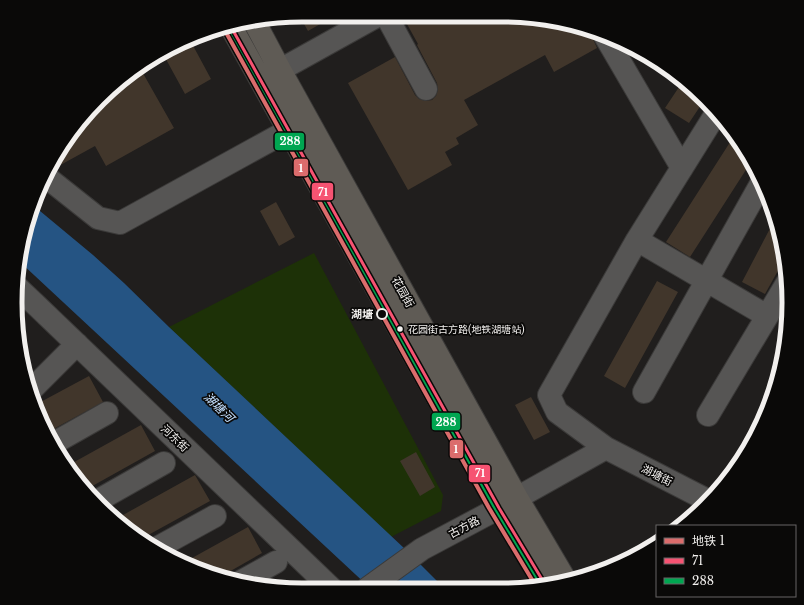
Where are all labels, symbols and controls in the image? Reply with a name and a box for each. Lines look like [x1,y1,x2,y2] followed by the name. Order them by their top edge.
[274,132,305,151] line badge: 288
[279,134,301,148] text: 288
[293,158,309,177] line badge: 1
[299,161,304,175] text: 1
[311,182,334,201] line badge: 71
[318,185,329,199] text: 71
[389,274,417,310] street label: 花园街
[351,307,374,321] place label: 湖塘
[376,308,388,320] marker: 湖塘
[408,323,525,336] place label: 花园街古方路(地铁湖塘站)
[395,324,405,334] marker: 花园街古方路(地铁湖塘站)
[201,389,239,426] water label: 湖塘河
[431,412,461,431] line badge: 288
[435,415,457,429] text: 288
[158,422,192,454] street label: 河东街
[449,439,464,459] line badge: 1
[454,442,459,456] text: 1
[639,461,675,489] street label: 湖塘街
[468,464,491,483] line badge: 71
[475,466,486,480] text: 71
[446,513,482,541] street label: 古方路
[656,525,796,597] legend
[692,533,725,548] text: 地铁 1
[692,553,703,568] text: 71
[692,573,714,588] text: 288

